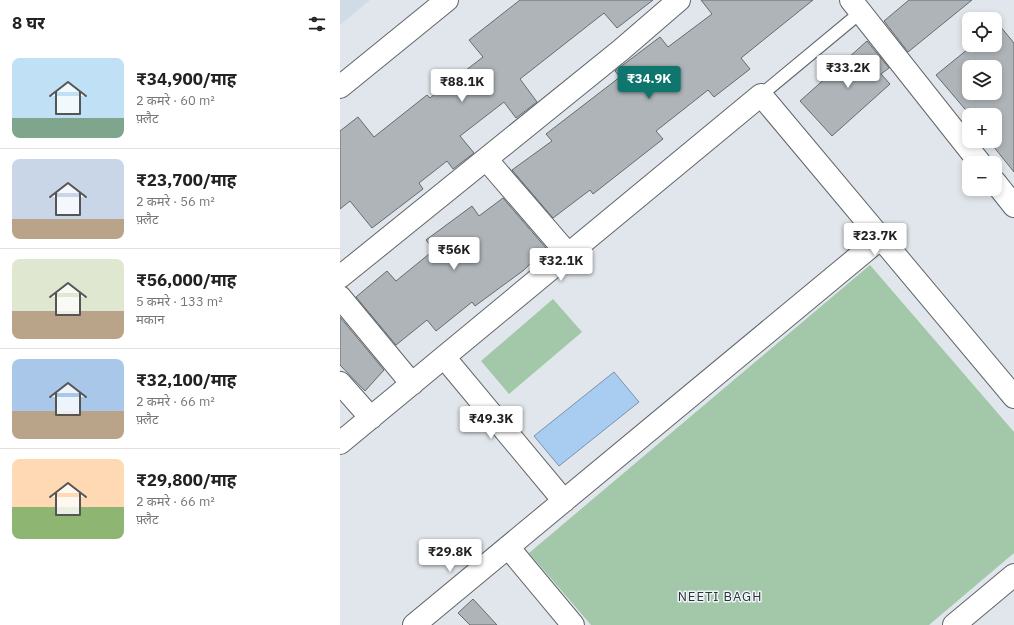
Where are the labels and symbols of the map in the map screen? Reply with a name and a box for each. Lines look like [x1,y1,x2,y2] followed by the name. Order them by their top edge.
[815,55,881,89] pin: ₹33.2K
[616,66,682,100] pin: ₹34.9K
[429,69,495,103] pin: ₹88.1K
[842,223,908,257] pin: ₹23.7K
[430,237,478,271] pin: ₹56K
[528,248,594,282] pin: ₹32.1K
[458,406,524,440] pin: ₹49.3K
[417,539,483,573] pin: ₹29.8K
[678,588,762,605] district label: NEETI BAGH

